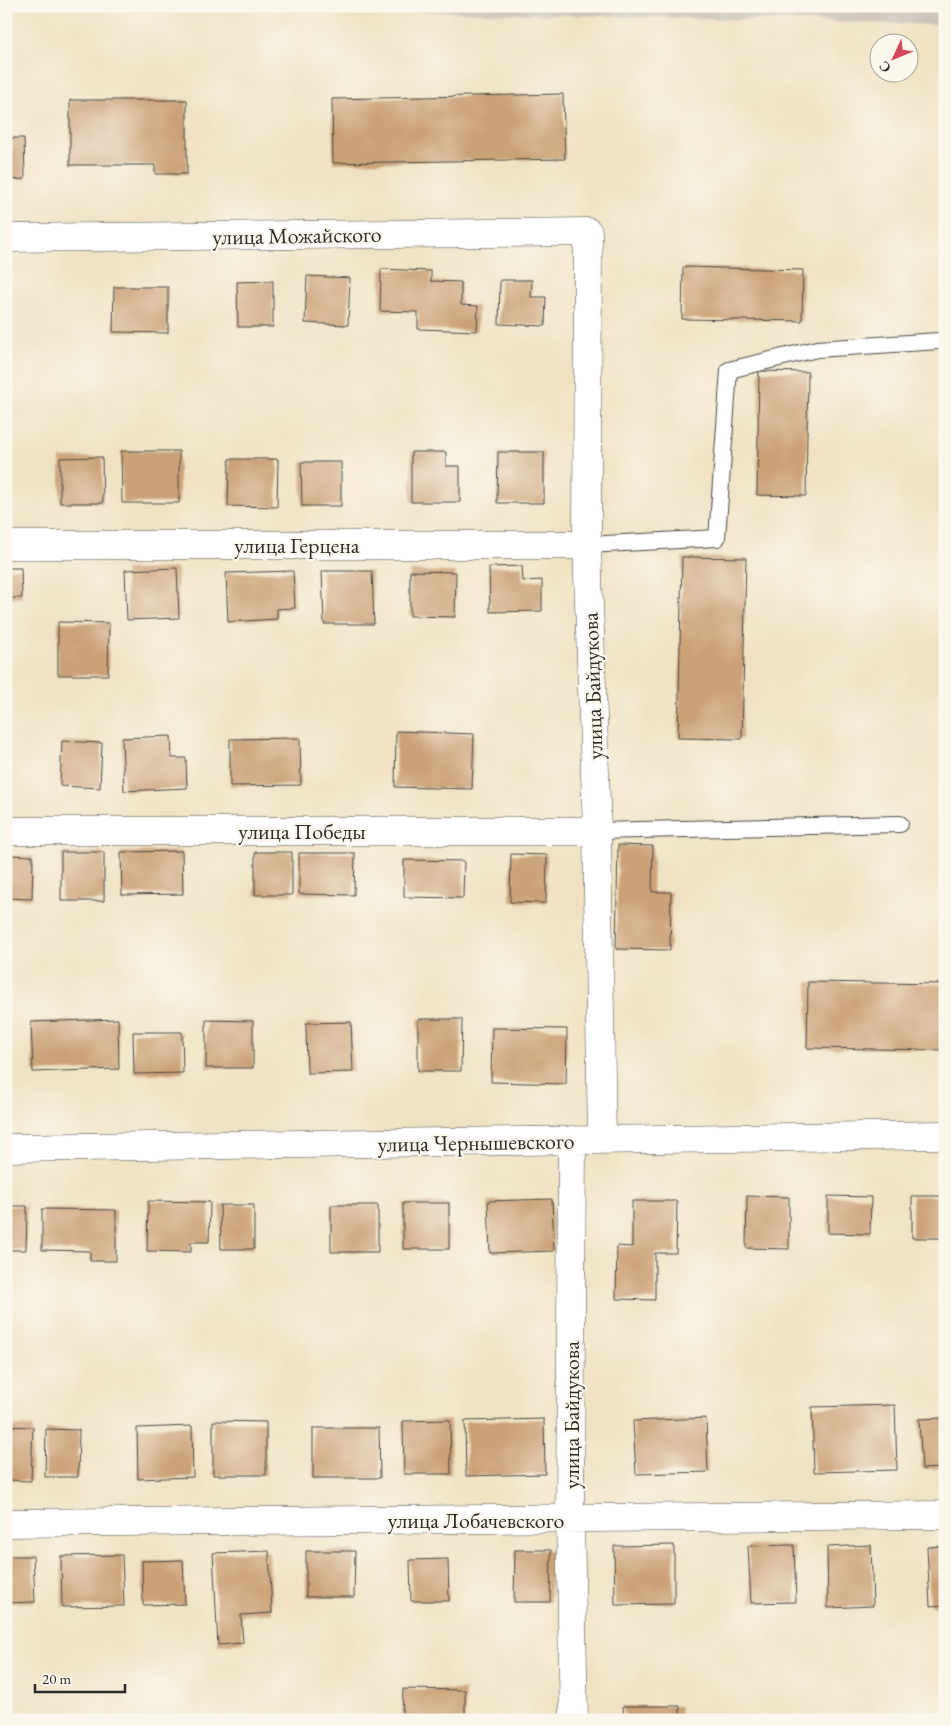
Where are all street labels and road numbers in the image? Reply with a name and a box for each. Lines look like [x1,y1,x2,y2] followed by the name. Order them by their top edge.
[212,220,382,251] street label: улица Можайского
[234,531,360,560] street label: улица Герцена
[575,611,610,760] street label: улица Байдукова
[238,817,366,846] street label: улица Победы
[377,1126,575,1159] street label: улица Чернышевского
[557,1341,586,1489] street label: улица Байдукова
[388,1506,564,1535] street label: улица Лобачевского

